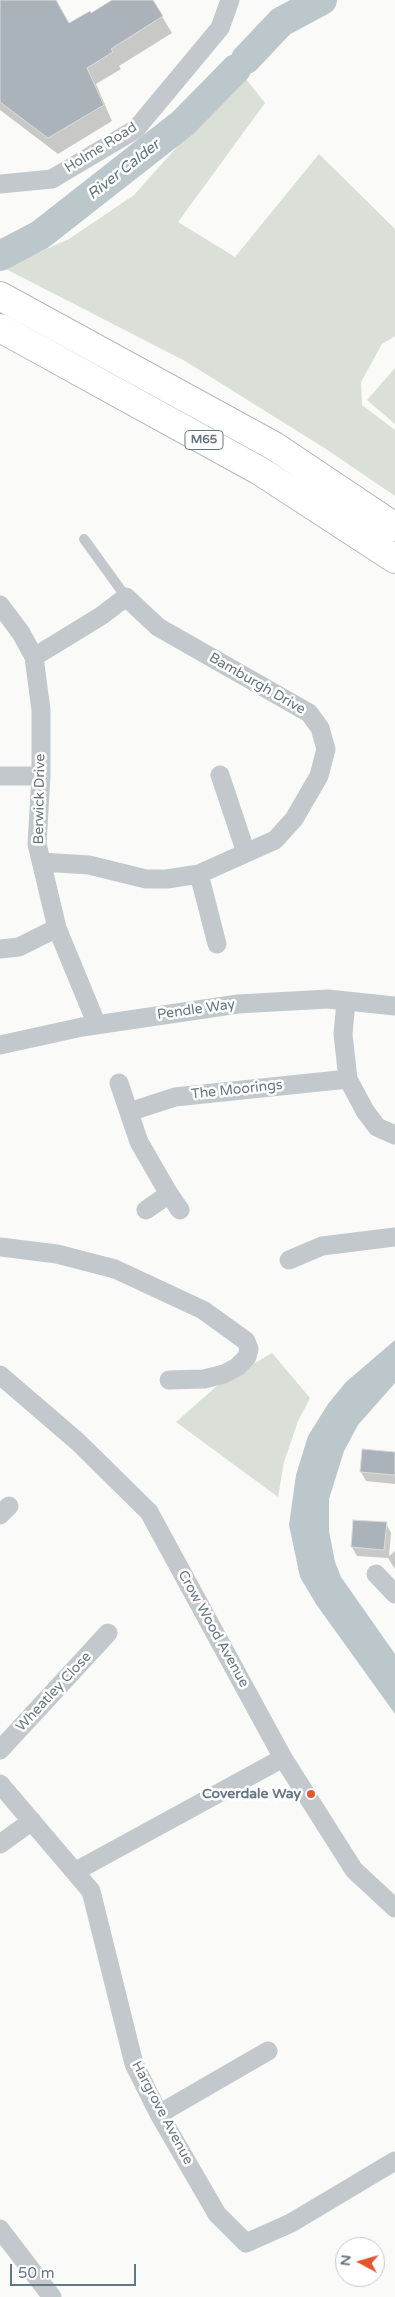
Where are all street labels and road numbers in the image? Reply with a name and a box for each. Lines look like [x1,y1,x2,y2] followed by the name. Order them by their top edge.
[62,119,140,177] street label: Holme Road
[185,430,223,450] road number: M65
[206,650,308,718] street label: Bamburgh Drive
[31,754,49,844] street label: Berwick Drive
[156,996,236,1024] street label: Pendle Way
[190,1077,284,1103] street label: The Moorings
[174,1568,252,1690] street label: Crow Wood Avenue
[13,1649,95,1735] street label: Wheatley Close
[128,2058,196,2168] street label: Hargrove Avenue

